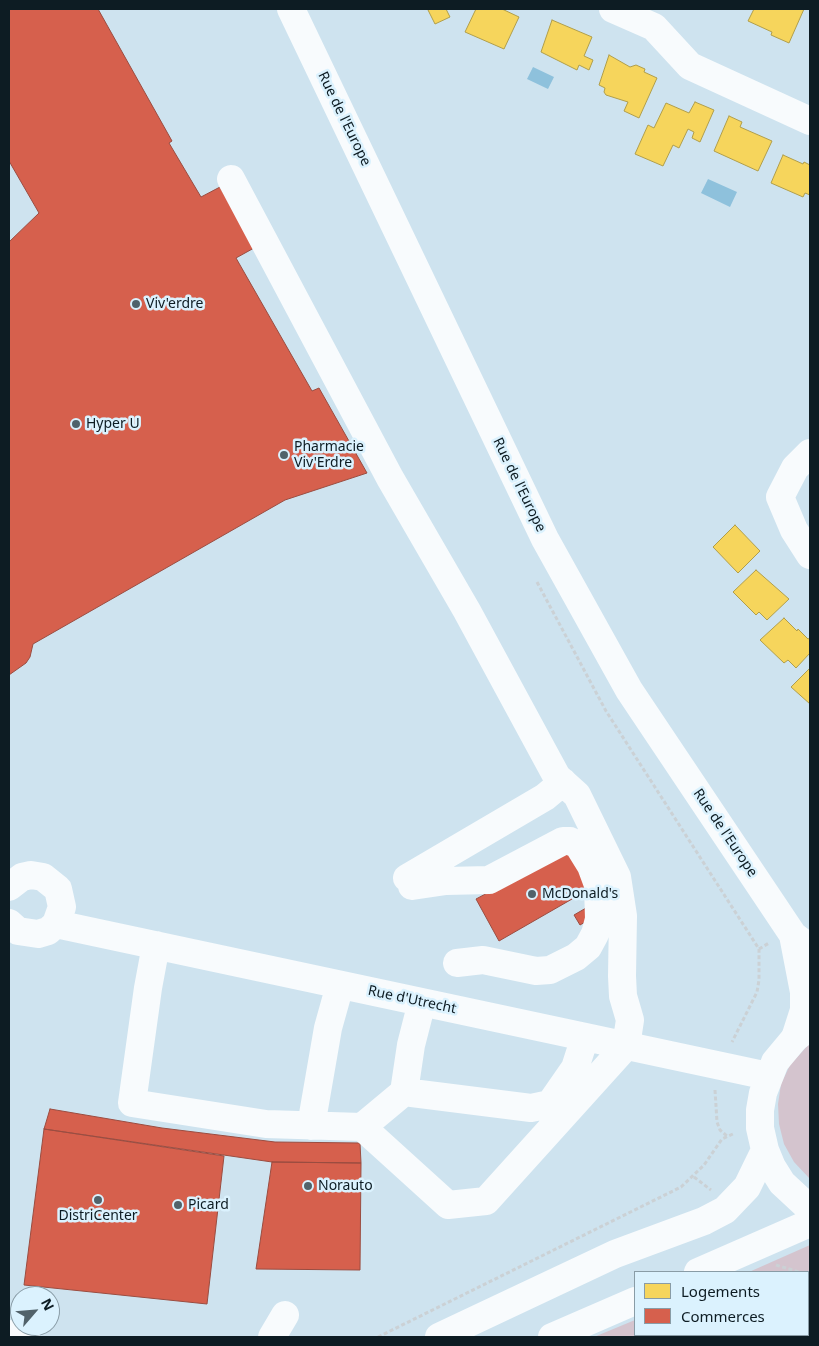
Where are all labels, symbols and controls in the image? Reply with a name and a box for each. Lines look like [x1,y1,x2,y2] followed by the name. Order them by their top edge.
[314,69,374,169] street label: Rue de l'Europe
[146,296,203,312] place label: Viv'erdre
[130,298,142,310] marker: Viv'erdre
[86,416,140,432] place label: Hyper U
[70,418,82,430] marker: Hyper U
[489,435,549,535] street label: Rue de l'Europe
[294,439,364,472] place label: Pharmacie Viv'Erdre
[278,449,290,461] marker: Pharmacie Viv'Erdre
[689,786,761,880] street label: Rue de l'Europe
[542,886,618,902] place label: McDonald's
[526,888,538,900] marker: McDonald's
[366,982,458,1018] street label: Rue d'Utrecht
[318,1178,373,1194] place label: Norauto
[302,1180,314,1192] marker: Norauto
[92,1194,104,1206] marker: DistriCenter
[188,1197,229,1213] place label: Picard
[172,1199,184,1211] marker: Picard
[58,1208,138,1224] place label: DistriCenter
[634,1271,809,1336] legend
[681,1281,760,1301] text: Logements
[10,1286,60,1336] north arrow
[37,1295,59,1314] text: N
[681,1306,765,1326] text: Commerces

